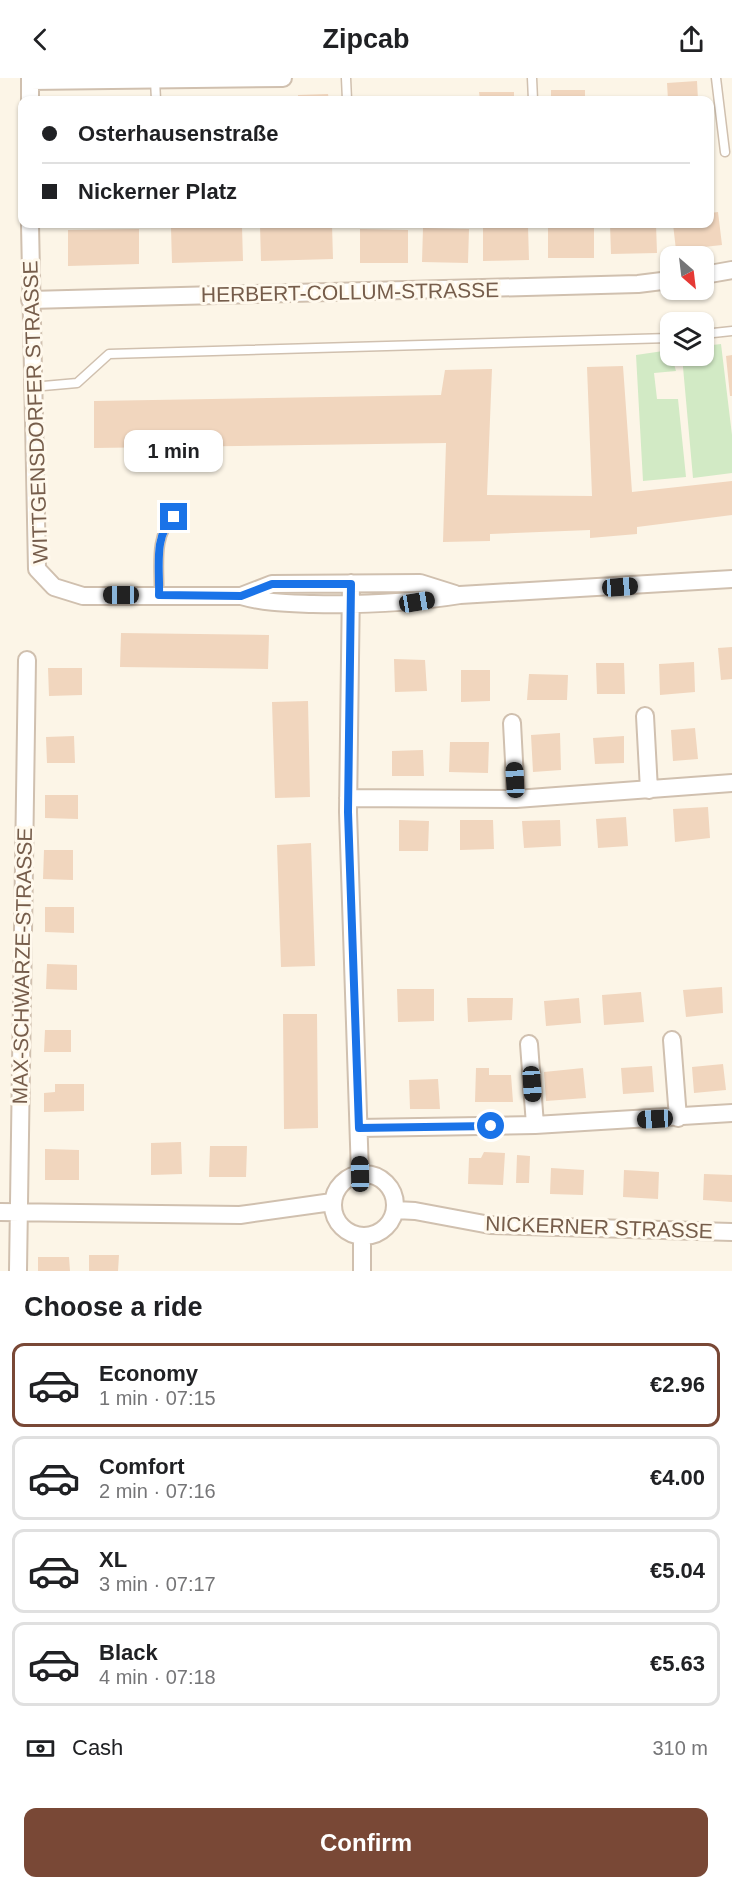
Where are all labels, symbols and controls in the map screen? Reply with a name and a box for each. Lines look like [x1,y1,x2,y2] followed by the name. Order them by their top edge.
[24,23,57,56] icon: back
[675,23,708,56] icon: share
[322,24,410,54] text: Zipcab
[78,121,279,146] text: Osterhausenstraße
[78,179,237,204] text: Nickerner Platz
[660,246,714,300] north arrow
[660,246,714,366] map controls
[18,260,52,564] street label: WITTGENSDORFER STRASSE
[201,278,499,306] street label: HERBERT-COLLUM-STRASSE
[660,312,714,366] button: layers
[124,430,224,472] callout: 1 min
[147,440,200,462] text: 1 min
[160,503,187,530] route end
[601,577,639,597] car
[103,586,139,604] car
[398,590,436,614] car
[505,762,525,798] car
[8,827,36,1105] street label: MAX-SCHWARZE-STRASSE
[522,1065,542,1103] car
[637,1109,673,1129] car
[477,1112,504,1139] route start
[351,1156,369,1192] car
[485,1212,713,1242] street label: NICKERNER STRASSE
[24,1292,203,1322] text: Choose a ride
[27,1358,81,1412] icon: car
[99,1361,198,1386] text: Economy
[650,1372,705,1397] text: €2.96
[99,1387,216,1409] text: 1 min · 07:15
[27,1451,81,1505] icon: car
[99,1454,185,1479] text: Comfort
[650,1465,705,1490] text: €4.00
[99,1480,216,1502] text: 2 min · 07:16
[27,1544,81,1598] icon: car
[99,1547,127,1572] text: XL
[650,1558,705,1583] text: €5.04
[99,1573,216,1595] text: 3 min · 07:17
[27,1637,81,1691] icon: car
[99,1640,158,1665] text: Black
[650,1651,705,1676] text: €5.63
[99,1666,216,1688] text: 4 min · 07:18
[24,1732,57,1765] icon: cash
[72,1735,123,1760] text: Cash
[652,1737,708,1759] text: 310 m
[24,1808,708,1877] button: Confirm

